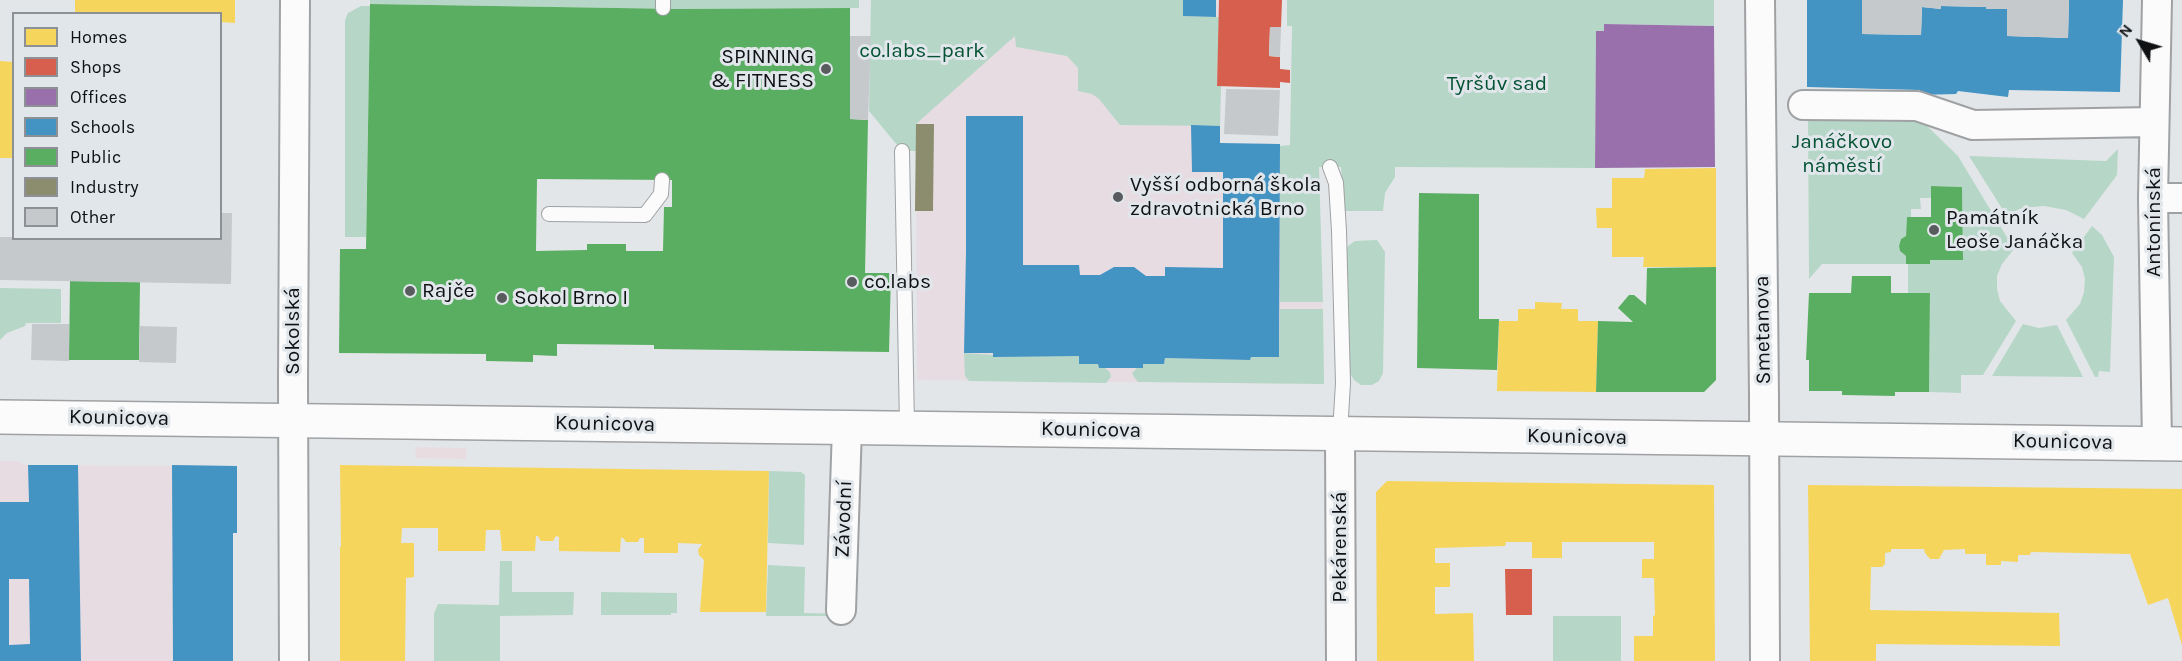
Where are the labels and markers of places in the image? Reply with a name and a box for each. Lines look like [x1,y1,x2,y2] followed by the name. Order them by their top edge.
[711,44,814,94] place label: SPINNING & FITNESS
[819,62,833,76] marker: SPINNING & FITNESS
[1130,172,1321,222] place label: Vyšší odborná škola zdravotnická Brno
[1111,190,1125,204] marker: Vyšší odborná škola zdravotnická Brno
[1946,205,2083,255] place label: Památník Leoše Janáčka
[1927,223,1941,237] marker: Památník Leoše Janáčka
[864,269,931,295] place label: co.labs
[845,275,859,289] marker: co.labs
[422,278,475,304] place label: Rajče
[403,284,417,298] marker: Rajče
[514,285,628,311] place label: Sokol Brno I
[495,291,509,305] marker: Sokol Brno I

